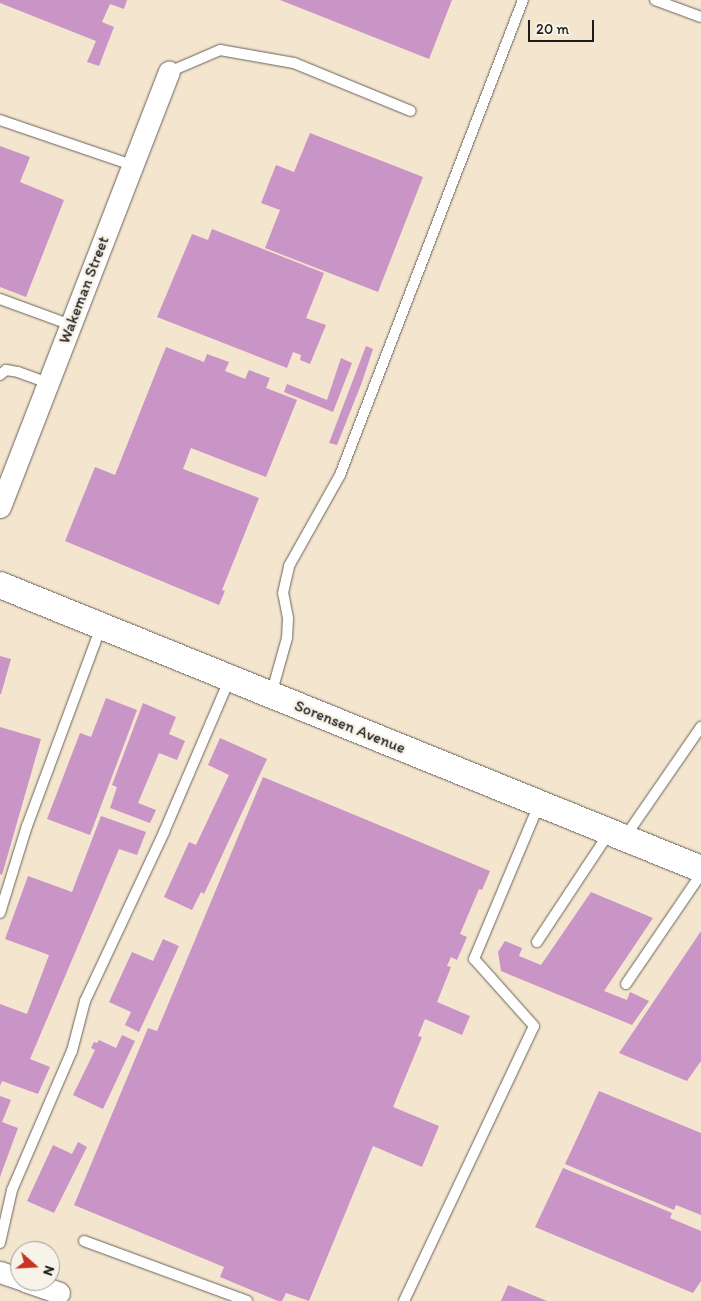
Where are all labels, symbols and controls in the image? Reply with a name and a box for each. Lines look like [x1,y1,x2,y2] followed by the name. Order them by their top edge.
[531,10,597,42] scale bar
[536,20,569,38] text: 20 m
[55,234,113,346] street label: Wakeman Street
[292,696,408,758] street label: Sorensen Avenue
[10,1241,60,1291] north arrow
[39,1263,58,1278] text: N

